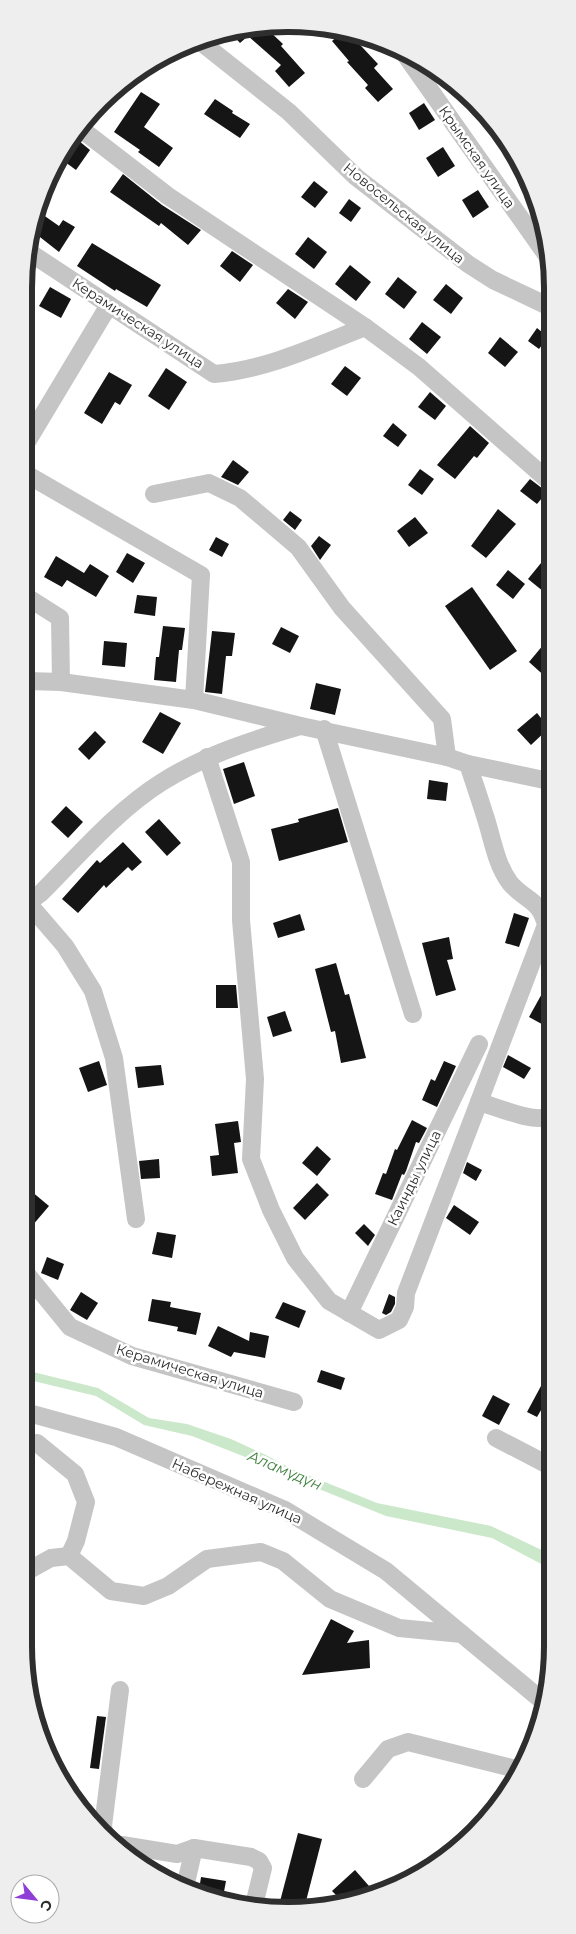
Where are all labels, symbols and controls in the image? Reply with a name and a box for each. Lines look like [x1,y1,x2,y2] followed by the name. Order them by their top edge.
[435,102,519,212] street label: Крымская улица
[340,159,468,267] street label: Новосельская улица
[69,274,207,372] street label: Керамическая улица
[383,1127,445,1229] street label: Каинды улица
[114,1340,266,1402] street label: Керамическая улица
[244,1446,325,1494] water label: Аламүдүн
[169,1454,305,1528] street label: Набережная улица
[10,1874,60,1924] north arrow
[36,1896,57,1914] text: С

